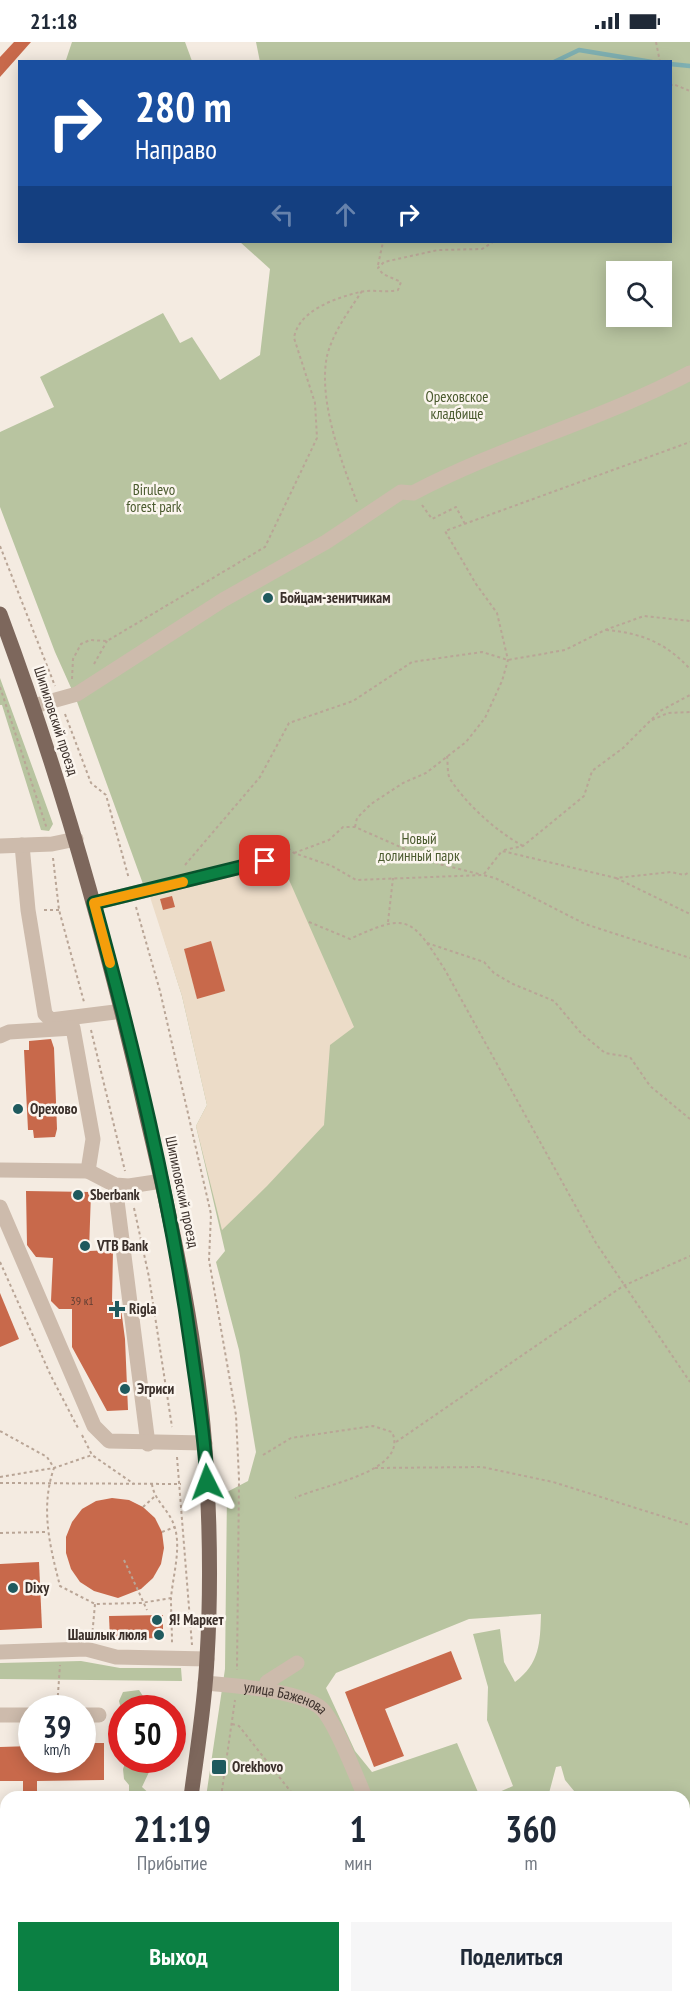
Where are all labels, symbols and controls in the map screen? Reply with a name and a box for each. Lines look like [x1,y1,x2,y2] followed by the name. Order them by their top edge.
[30,7,78,35] text: 21:18
[135,79,232,134] text: 280 m
[36,84,114,162] icon: right
[135,132,217,166] text: Направо
[266,198,299,231] icon: left
[329,198,362,231] icon: ahead
[392,198,425,231] icon: right
[606,261,672,327] map controls
[606,261,672,327] button: search
[426,387,488,423] park label: Ореховское кладбище
[126,480,182,516] park label: Birulevo forest park
[280,588,391,607] place label: Бойцам-зенитчикам
[261,591,275,605] marker: Бойцам-зенитчикам
[30,664,83,778] street label: Шипиловский проезд
[378,829,460,865] park label: Новый долинный парк
[239,835,290,886] pin
[248,844,281,877] icon: arrive
[30,1099,78,1118] place label: Орехово
[11,1102,25,1116] marker: Орехово
[161,1134,204,1250] street label: Шипиловский проезд
[90,1185,141,1204] place label: Sberbank
[71,1188,85,1202] marker: Sberbank
[96,1236,149,1255] place label: VTB Bank
[78,1239,92,1253] marker: VTB Bank
[70,1293,94,1308] house number: 39 к1
[129,1299,156,1318] place label: Rigla
[110,1302,124,1316] marker: Rigla
[137,1379,174,1398] place label: Эгриси
[118,1382,132,1396] marker: Эгриси
[175,1450,239,1514] position arrow
[25,1578,50,1597] place label: Dixy
[6,1581,20,1595] marker: Dixy
[169,1610,224,1629] place label: Я! Маркет
[150,1613,164,1627] marker: Я! Маркет
[68,1625,147,1644] place label: Шашлык люля
[152,1628,166,1642] marker: Шашлык люля
[243,1677,332,1718] street label: улица Баженова
[108,1695,186,1773] speed limit sign: 50
[43,1707,71,1746] text: 39
[44,1740,70,1759] text: km/h
[232,1757,283,1776] place label: Orekhovo
[210,1758,228,1776] marker: Orekhovo
[133,1805,211,1852] text: 21:19
[350,1805,367,1852] text: 1
[505,1805,557,1852] text: 360
[137,1850,208,1876] text: Прибытие
[344,1850,372,1876] text: мин
[525,1850,538,1876] text: m
[18,1922,339,1991] button: Выход
[351,1922,672,1991] button: Поделиться

